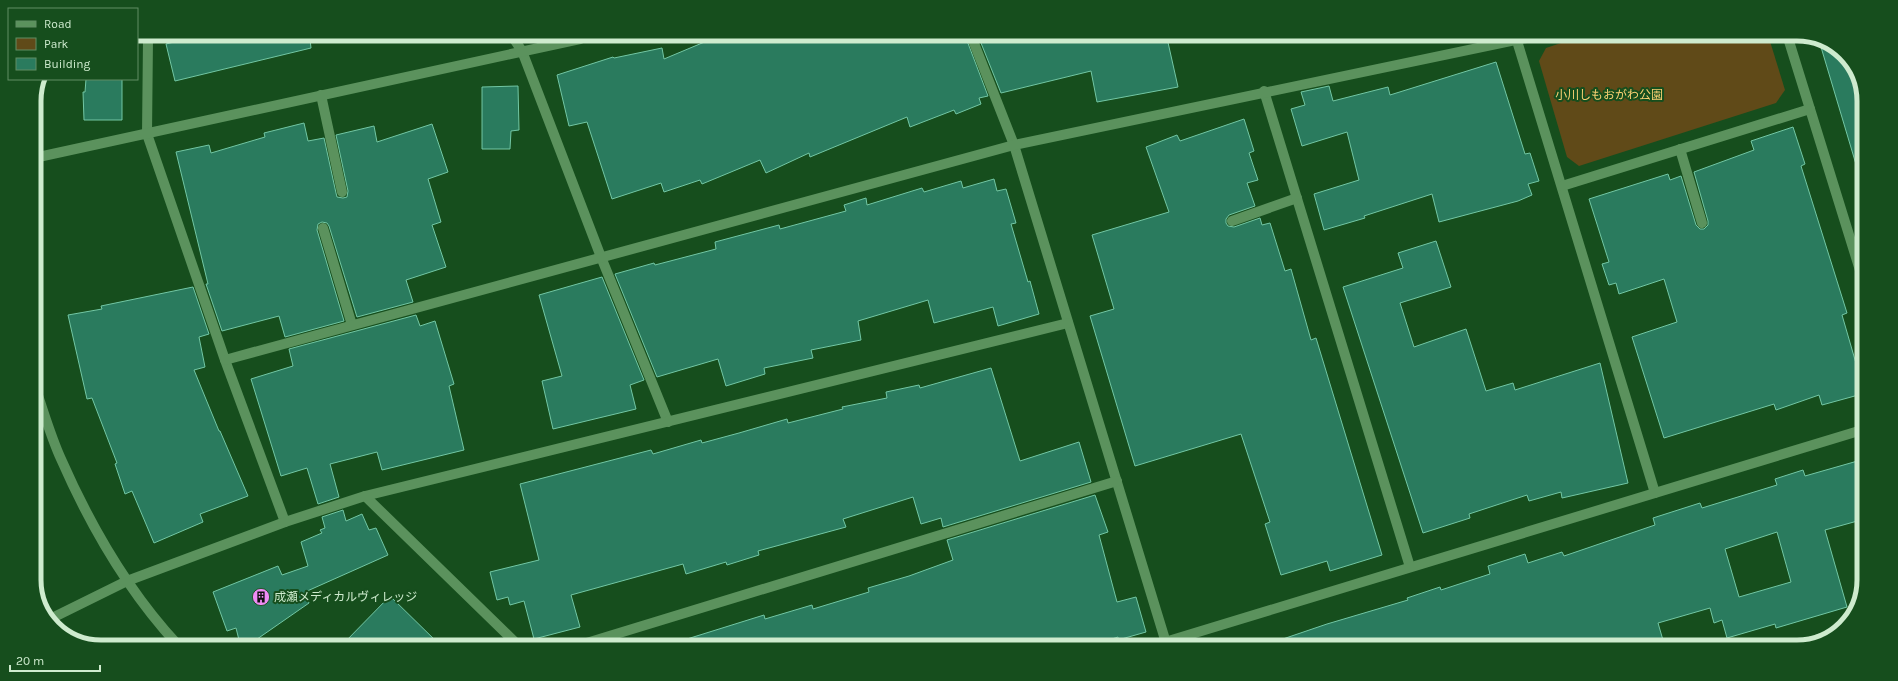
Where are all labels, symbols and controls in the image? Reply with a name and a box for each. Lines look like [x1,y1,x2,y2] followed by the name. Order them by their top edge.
[8,8,138,80] legend
[44,17,72,31] text: Road
[44,37,69,51] text: Park
[44,57,91,71] text: Building
[1555,88,1663,102] park label: 小川しもおがわ公園
[251,587,271,607] building icon: 成瀬メディカルヴィレッジ
[274,590,417,604] place label: 成瀬メディカルヴィレッジ
[10,647,100,673] scale bar
[16,654,44,668] text: 20 m

